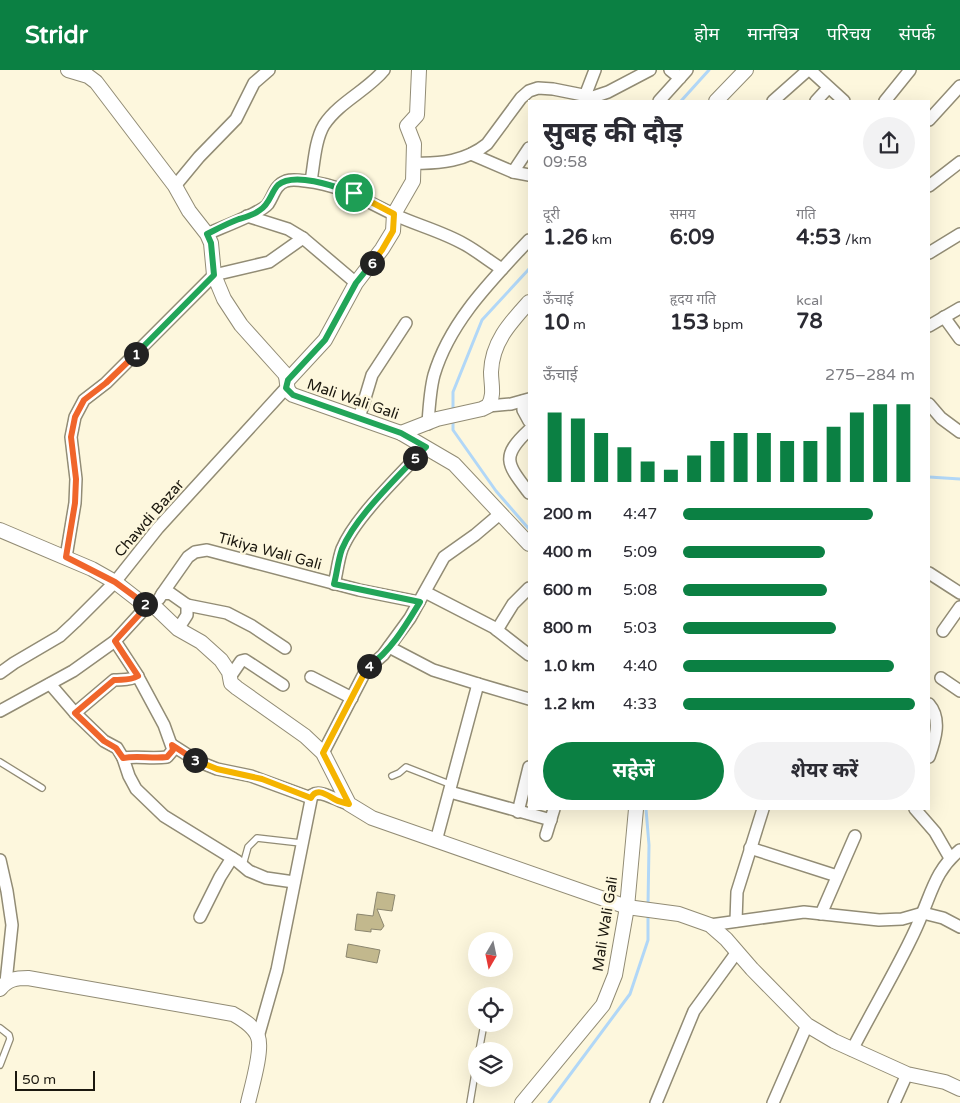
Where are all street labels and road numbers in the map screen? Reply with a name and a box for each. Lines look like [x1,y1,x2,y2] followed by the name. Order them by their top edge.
[305,375,401,423] street label: Mali Wali Gali
[110,475,188,561] street label: Chawdi Bazar
[216,529,324,573] street label: Tikiya Wali Gali
[589,875,621,973] street label: Mali Wali Gali

